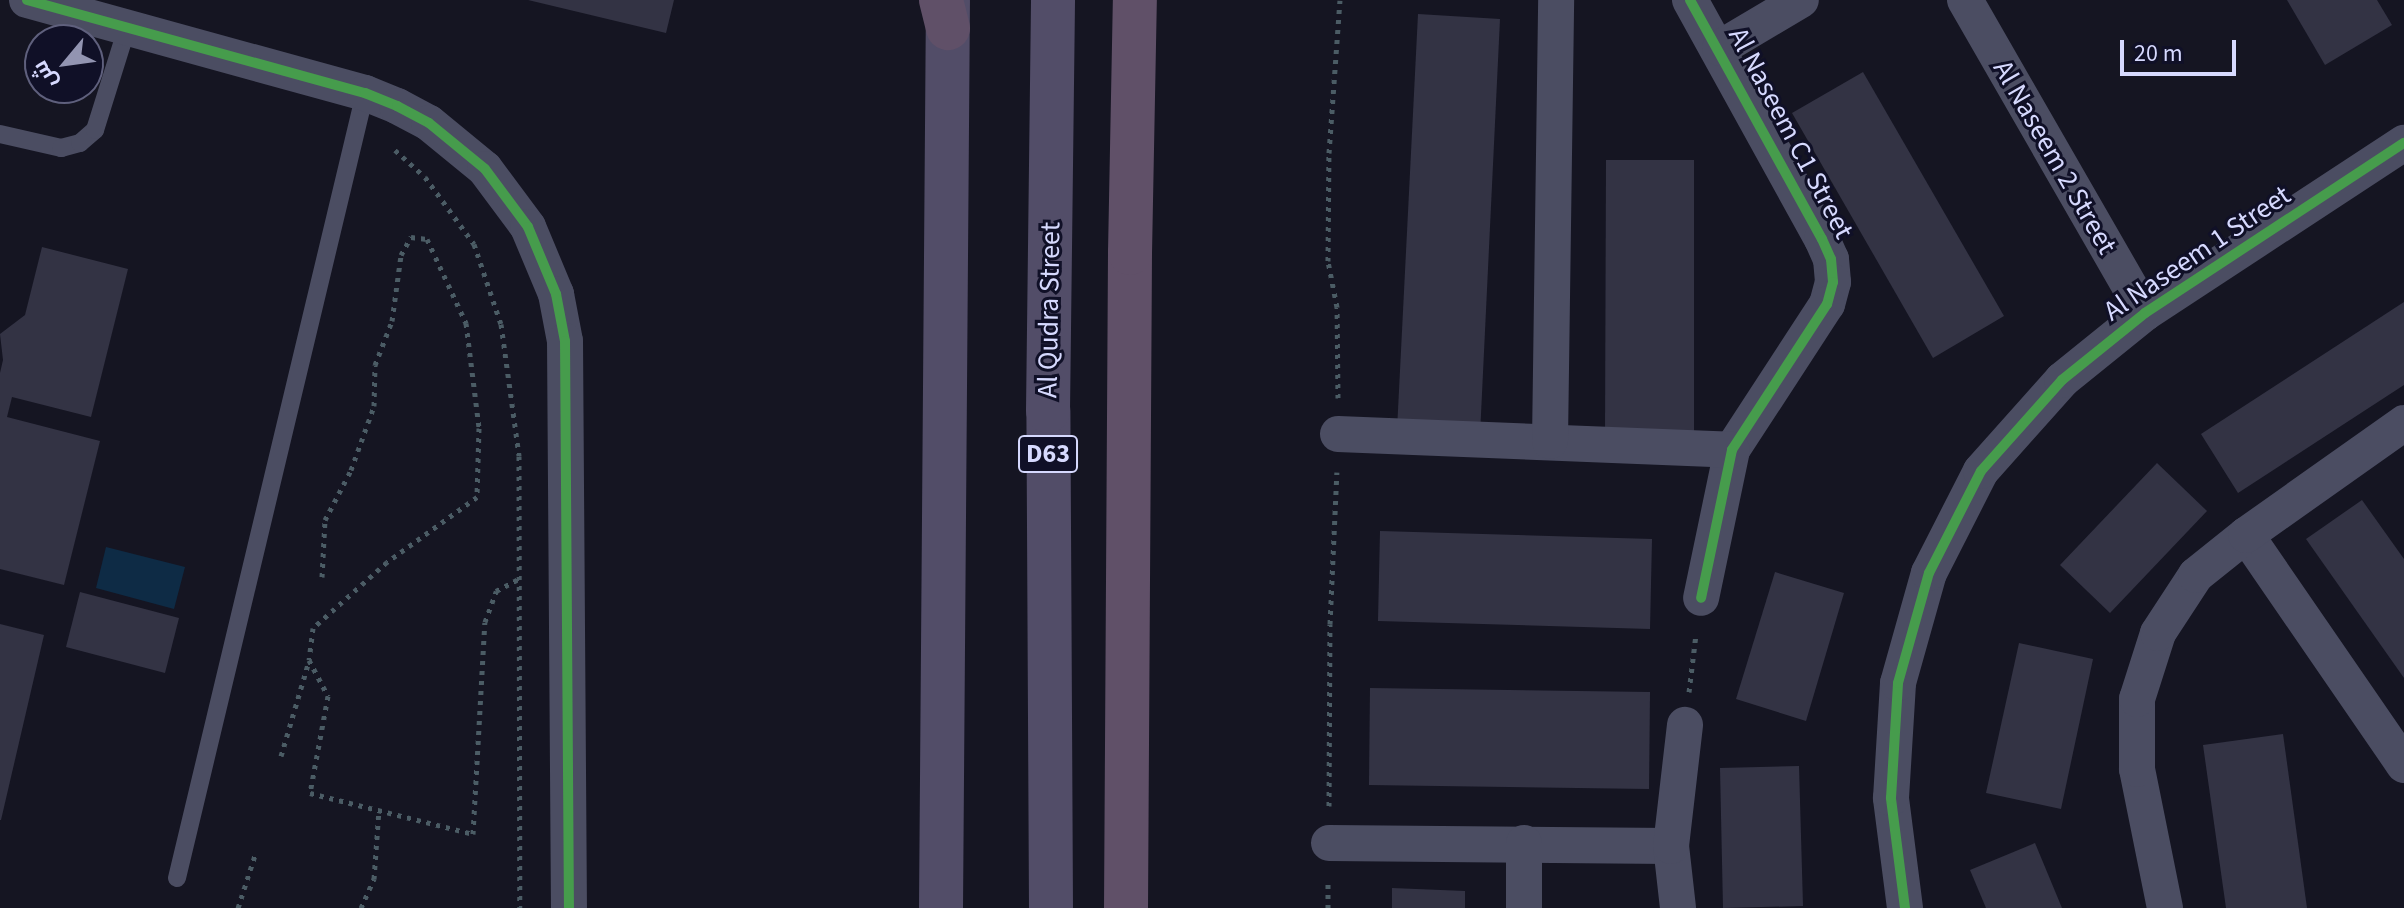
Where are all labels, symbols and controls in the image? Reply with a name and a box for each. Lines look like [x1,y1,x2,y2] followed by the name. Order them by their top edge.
[1721,22,1861,244] street label: Al Naseem C1 Street
[24,24,104,104] north arrow
[2124,24,2240,74] scale bar
[2134,36,2183,71] text: 20 m
[1986,54,2124,260] street label: Al Naseem 2 Street
[24,55,66,95] text: ش
[2097,178,2297,328] street label: Al Naseem 1 Street
[1031,222,1067,398] street label: Al Qudra Street
[1018,432,1078,476] road number: D63

